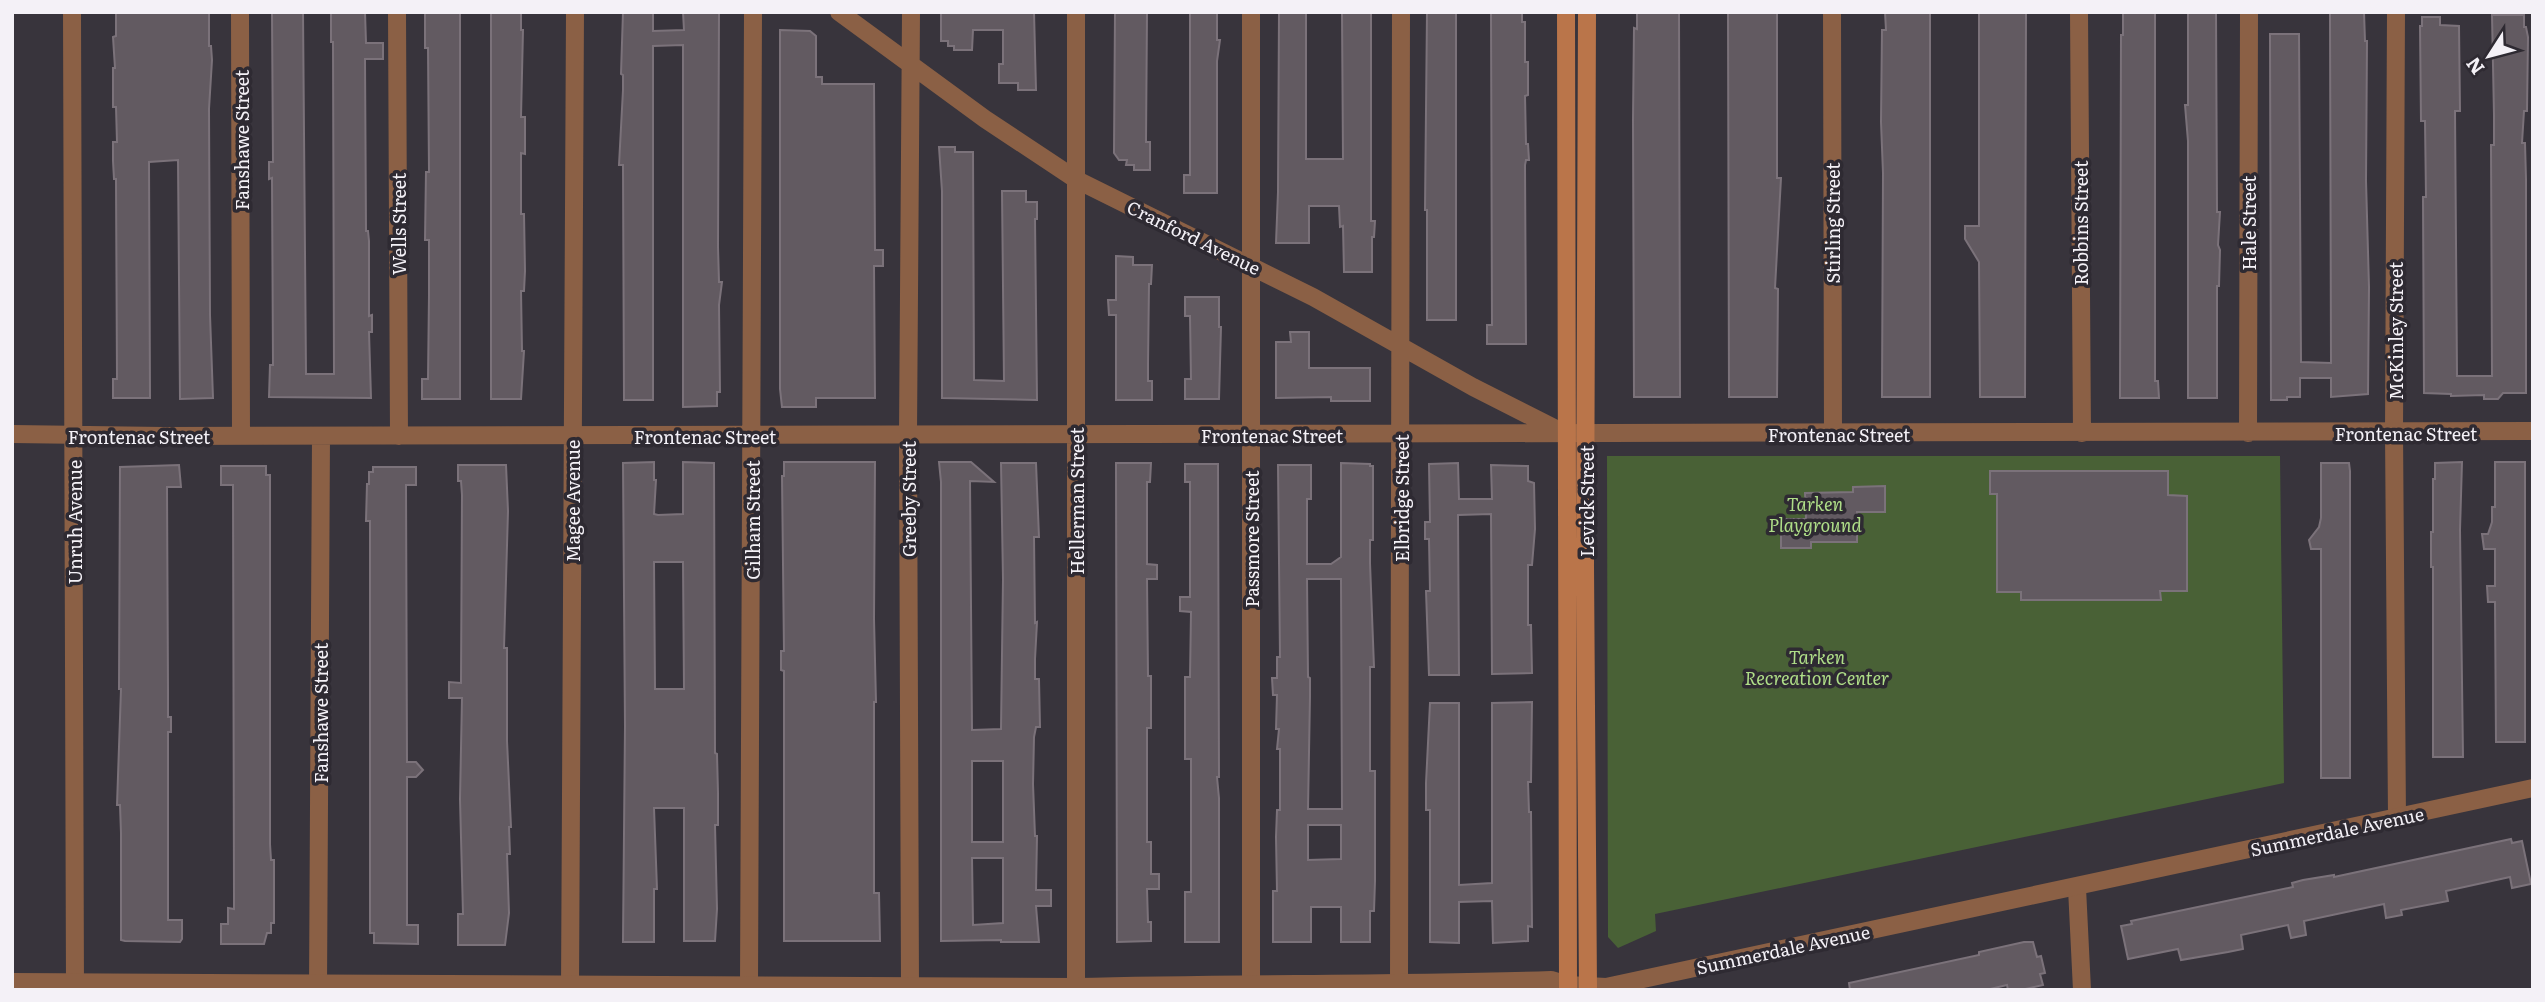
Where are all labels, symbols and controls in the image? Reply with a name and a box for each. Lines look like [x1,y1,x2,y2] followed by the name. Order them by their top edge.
[2454,21,2524,91] north arrow
[2458,52,2490,81] text: N
[228,69,255,210] street label: Fanshawe Street
[2067,160,2094,285] street label: Robbins Street
[1819,162,1846,284] street label: Stirling Street
[385,172,412,275] street label: Wells Street
[2235,175,2262,271] street label: Hale Street
[1123,193,1265,281] street label: Cranford Avenue
[2382,261,2409,400] street label: McKinley Street
[2335,420,2478,447] street label: Frontenac Street
[1768,421,1911,448] street label: Frontenac Street
[1201,422,1344,449] street label: Frontenac Street
[68,423,211,450] street label: Frontenac Street
[634,423,777,450] street label: Frontenac Street
[1063,427,1090,575] street label: Hellerman Street
[1388,433,1415,562] street label: Elbridge Street
[559,440,586,562] street label: Magee Avenue
[895,440,922,557] street label: Greeby Street
[1573,444,1600,557] street label: Levick Street
[61,460,88,584] street label: Unruh Avenue
[739,460,766,580] street label: Gilham Street
[1238,470,1265,608] street label: Passmore Street
[1768,490,1862,538] park label: Tarken Playground
[307,642,334,783] street label: Fanshawe Street
[1745,643,1889,691] park label: Tarken Recreation Center
[2248,799,2426,863] street label: Summerdale Avenue
[1694,917,1872,981] street label: Summerdale Avenue

